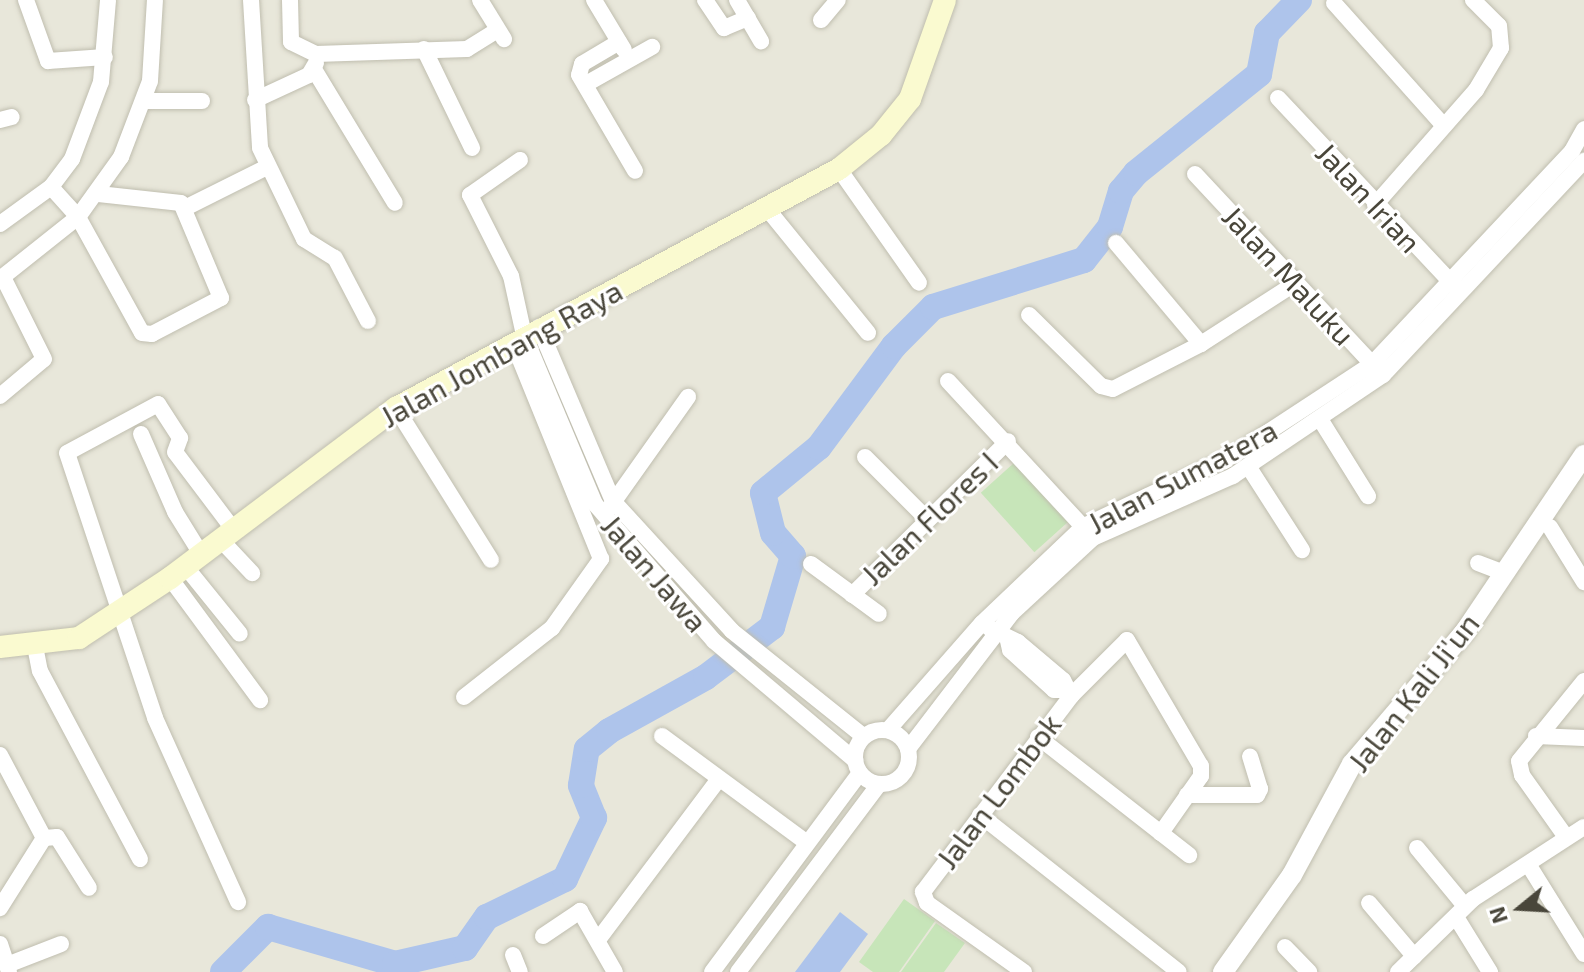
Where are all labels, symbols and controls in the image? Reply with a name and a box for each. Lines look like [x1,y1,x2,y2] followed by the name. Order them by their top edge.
[1309,134,1429,260] street label: Jalan Irian
[1215,198,1363,352] street label: Jalan Maluku
[374,271,628,435] street label: Jalan Jombang Raya
[1081,411,1283,541] street label: Jalan Sumatera
[853,444,1005,592] street label: Jalan Flores I
[594,507,716,639] street label: Jalan Jawa
[1340,605,1486,779] street label: Jalan Kali Ji'un
[928,707,1068,875] street label: Jalan Lombok
[1480,868,1560,948] north arrow
[1482,904,1512,927] text: N

